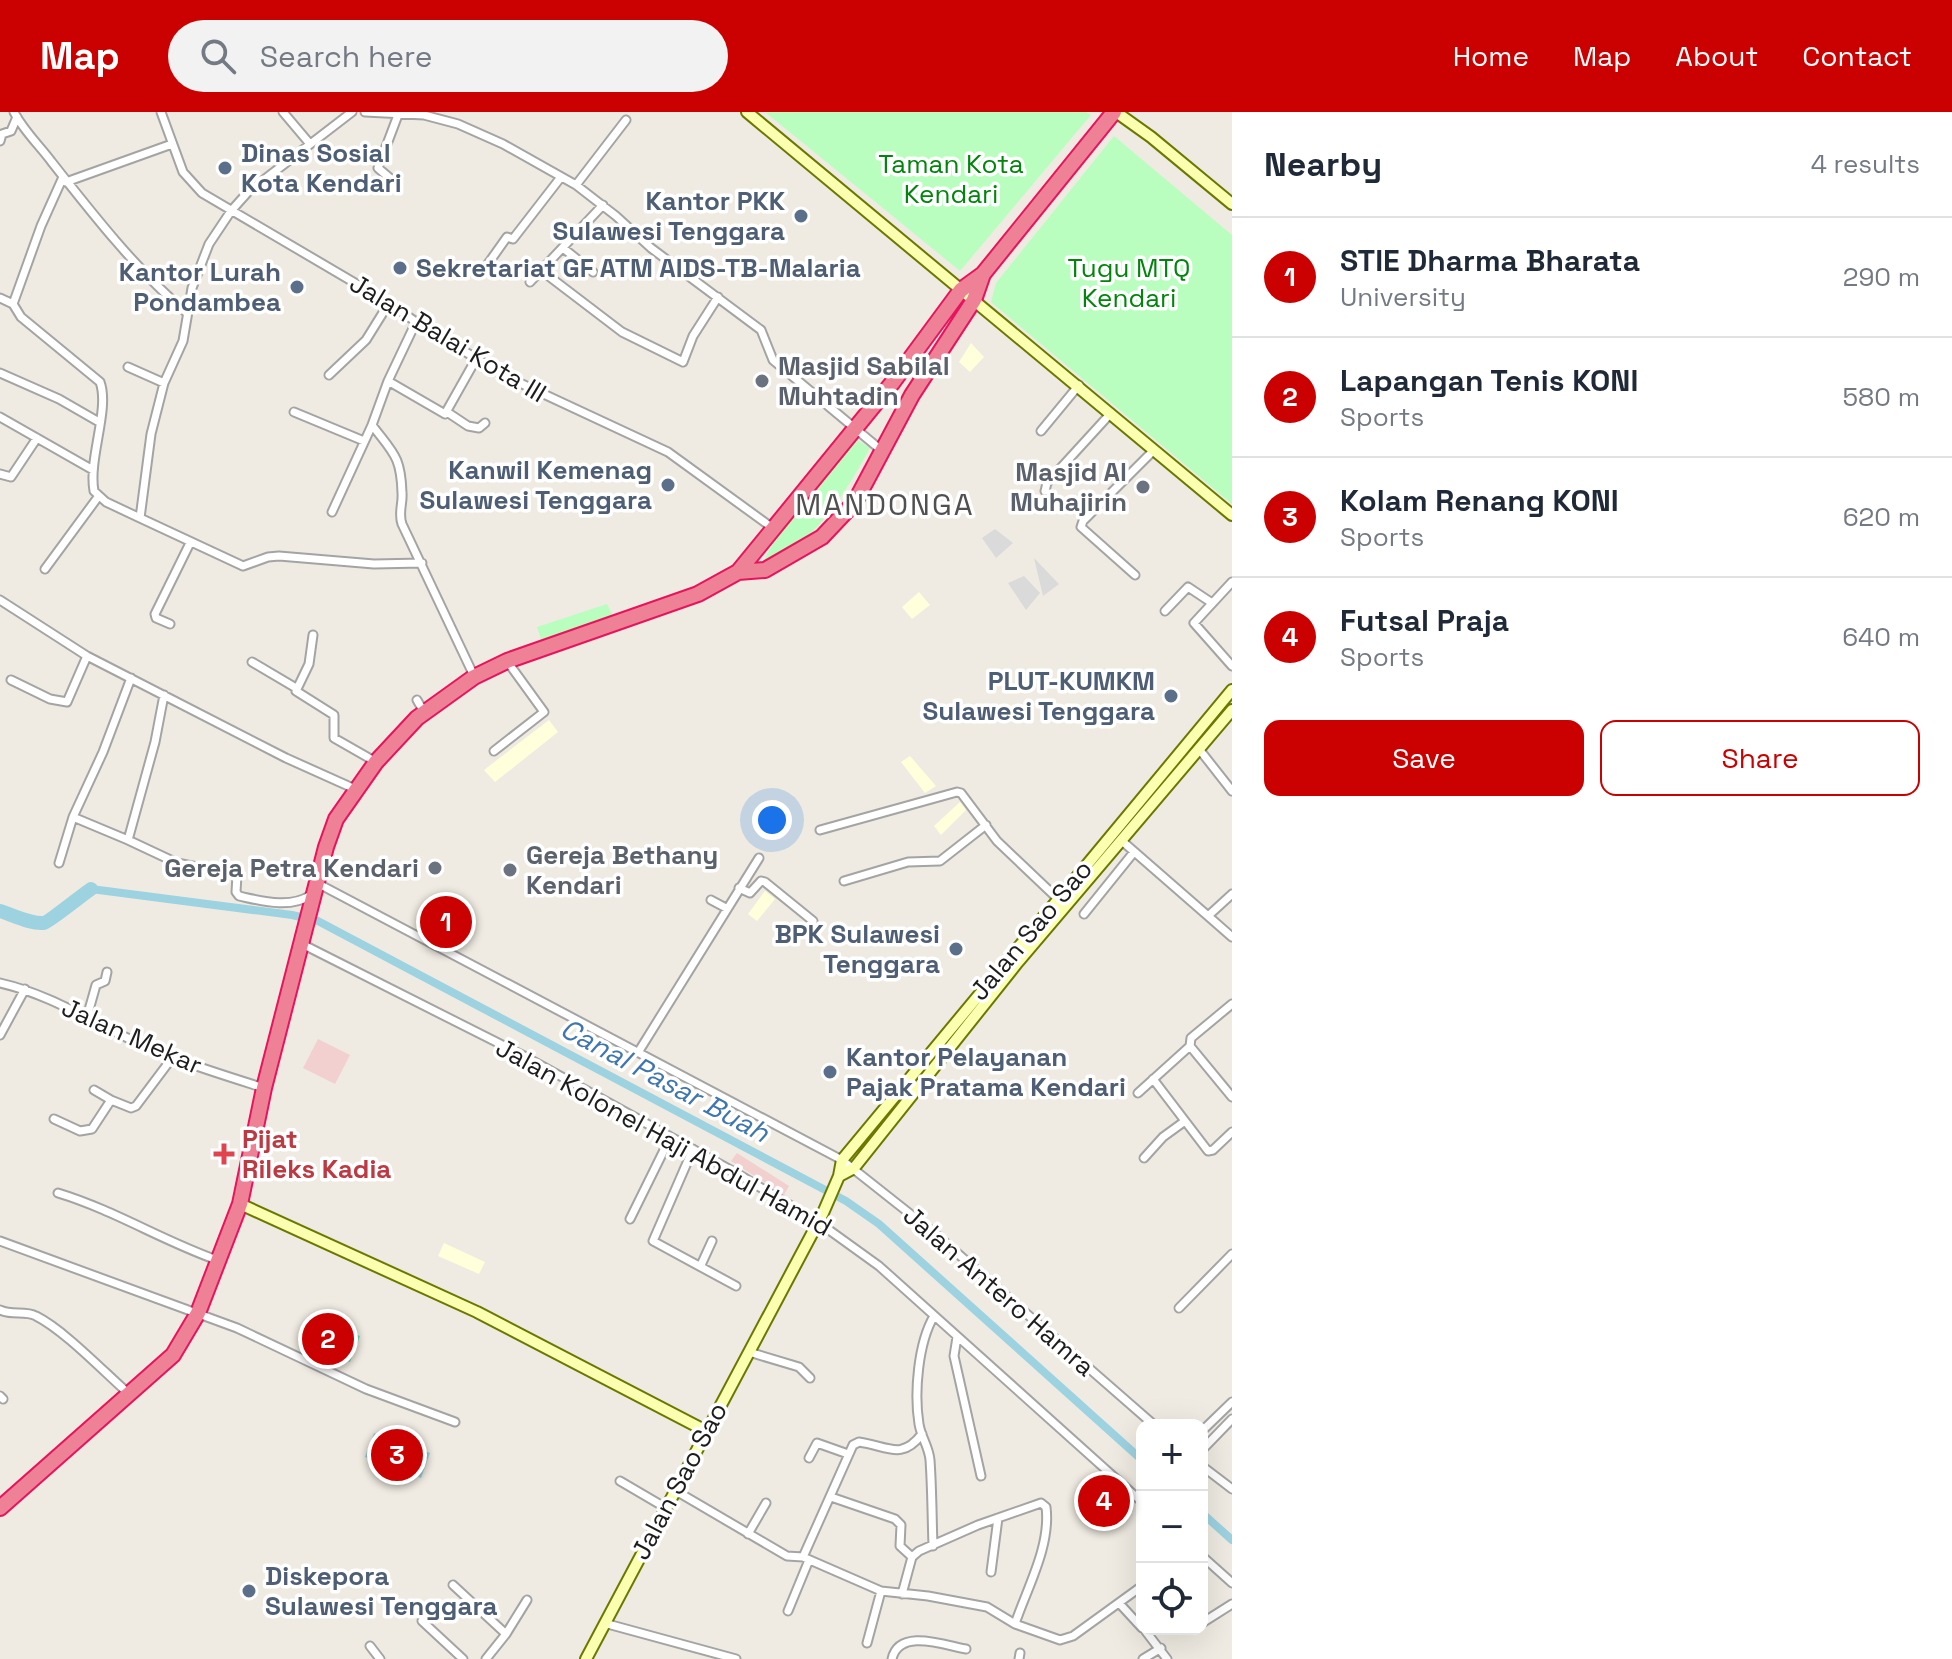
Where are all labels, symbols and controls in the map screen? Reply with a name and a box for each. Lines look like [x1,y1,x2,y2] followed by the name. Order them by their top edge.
[168,20,728,92] search box
[40,32,120,80] text: Map
[196,34,240,78] icon: search
[260,37,433,76] text: Search here
[1453,38,1529,74] text: Home
[1573,38,1631,74] text: Map
[1675,38,1758,74] text: About
[1802,38,1912,74] text: Contact
[241,136,402,200] place label: Dinas Sosial Kota Kendari
[1264,143,1382,186] text: Nearby
[878,147,1024,211] park label: Taman Kota Kendari
[1811,147,1920,181] text: 4 results
[216,159,234,177] marker: Dinas Sosial Kota Kendari
[553,184,786,248] place label: Kantor PKK Sulawesi Tenggara
[792,207,810,225] marker: Kantor PKK Sulawesi Tenggara
[1340,241,1640,280] text: STIE Dharma Bharata
[416,251,861,285] place label: Sekretariat GF ATM AIDS-TB-Malaria
[1068,251,1190,315] park label: Tugu MTQ Kendari
[119,255,281,319] place label: Kantor Lurah Pondambea
[391,259,409,277] marker: Sekretariat GF ATM AIDS-TB-Malaria
[1284,260,1296,294] text: 1
[1843,260,1920,294] text: 290 m
[343,266,553,410] street label: Jalan Balai Kota III
[288,278,306,296] marker: Kantor Lurah Pondambea
[1340,280,1466,314] text: University
[778,349,950,413] place label: Masjid Sabilal Muhtadin
[1340,361,1638,400] text: Lapangan Tenis KONI
[753,372,771,390] marker: Masjid Sabilal Muhtadin
[1282,380,1298,414] text: 2
[1843,380,1920,414] text: 580 m
[1340,400,1424,434] text: Sports
[420,453,652,517] place label: Kanwil Kemenag Sulawesi Tenggara
[1010,455,1127,519] place label: Masjid Al Muhajirin
[659,476,677,494] marker: Kanwil Kemenag Sulawesi Tenggara
[1134,478,1152,496] marker: Masjid Al Muhajirin
[1340,481,1619,520] text: Kolam Renang KONI
[795,485,975,524] district label: MANDONGA
[1282,500,1298,534] text: 3
[1843,500,1920,534] text: 620 m
[1340,520,1424,554] text: Sports
[1340,601,1509,640] text: Futsal Praja
[1282,620,1298,654] text: 4
[1842,620,1920,654] text: 640 m
[1340,640,1424,674] text: Sports
[923,664,1155,728] place label: PLUT-KUMKM Sulawesi Tenggara
[1162,687,1180,705] marker: PLUT-KUMKM Sulawesi Tenggara
[1264,720,1584,796] button: Save
[1600,720,1920,796] button: Share
[752,800,792,840] your location
[526,838,718,902] place label: Gereja Bethany Kendari
[164,851,419,885] place label: Gereja Petra Kendari
[962,853,1100,1007] street label: Jalan Sao Sao
[426,859,444,877] marker: Gereja Petra Kendari
[501,861,519,879] marker: Gereja Bethany Kendari
[420,892,472,952] pin: 1
[775,917,940,981] place label: BPK Sulawesi Tenggara
[947,940,965,958] marker: BPK Sulawesi Tenggara
[57,990,207,1082] street label: Jalan Mekar
[554,1010,776,1151] water label: Canal Pasar Buah
[490,1030,838,1244] street label: Jalan Kolonel Haji Abdul Hamid
[846,1040,1126,1104] place label: Kantor Pelayanan Pajak Pratama Kendari
[821,1063,839,1081] marker: Kantor Pelayanan Pajak Pratama Kendari
[242,1122,391,1186] place label: Pijat Rileks Kadia
[213,1143,235,1165] marker: Pijat Rileks Kadia
[896,1198,1102,1384] street label: Jalan Antero Hamra
[302,1309,354,1369] pin: 2
[623,1396,735,1566] street label: Jalan Sao Sao
[1136,1419,1208,1635] map controls
[1136,1419,1208,1491] button: +
[371,1425,423,1485] pin: 3
[1078,1471,1130,1531] pin: 4
[1136,1491,1208,1563] button: −
[265,1559,497,1623] place label: Diskepora Sulawesi Tenggara
[1136,1563,1208,1635] button: locate
[240,1582,258,1600] marker: Diskepora Sulawesi Tenggara

